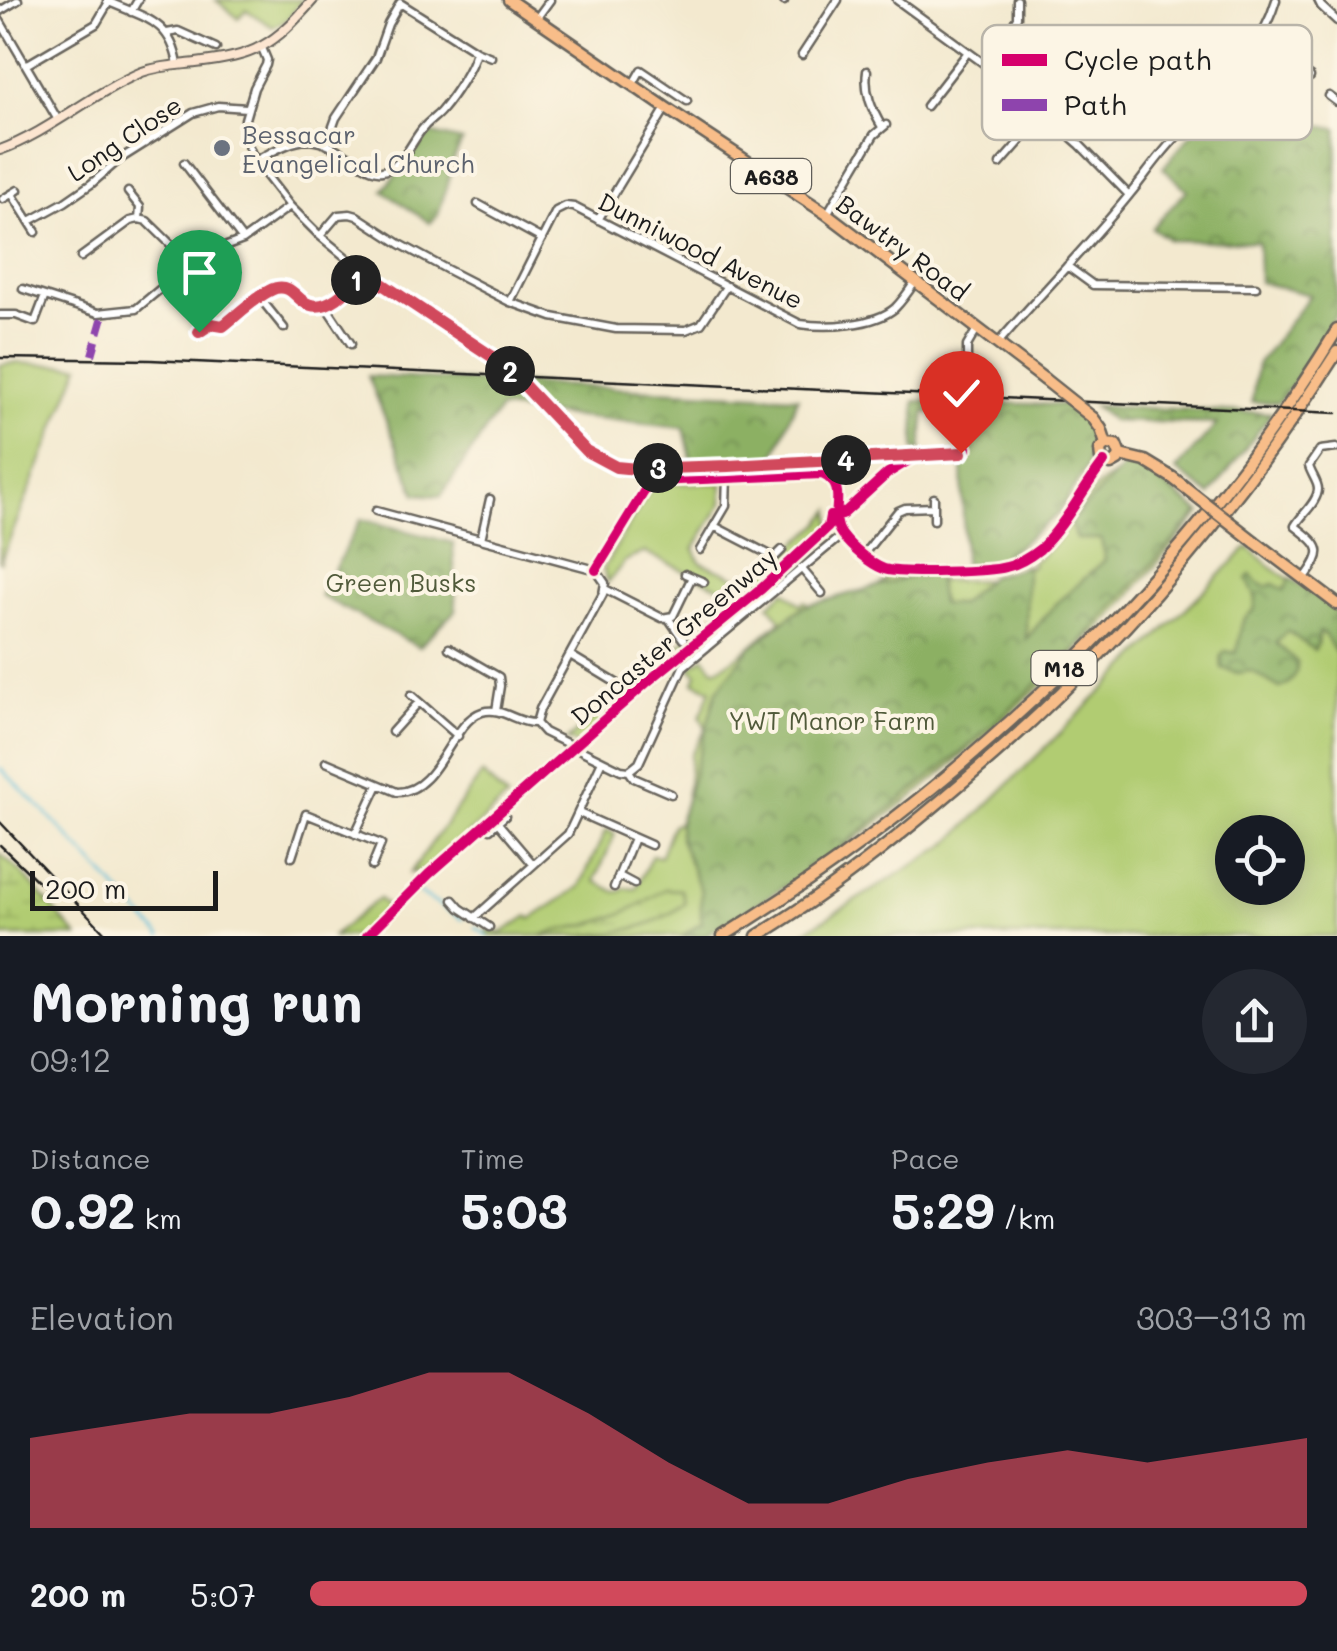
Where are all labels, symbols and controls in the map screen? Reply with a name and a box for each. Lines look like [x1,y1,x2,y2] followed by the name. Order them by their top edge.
[982,25,1312,140] legend
[1064,41,1211,77] text: Cycle path
[1064,86,1127,122] text: Path
[61,88,187,188] street label: Long Close
[242,118,474,179] place label: Bessacar Evangelical Church
[211,137,233,159] marker: Bessacar Evangelical Church
[731,159,811,193] road number: A638
[593,185,809,315] street label: Dunniwood Avenue
[830,187,975,308] street label: Bawtry Road
[157,230,242,333] pin
[172,245,227,300] icon: arrive
[331,255,381,305] pin: 1
[350,262,362,298] text: 1
[485,346,535,396] pin: 2
[919,351,1004,454] pin
[502,353,518,389] text: 2
[934,366,989,421] icon: check
[821,435,871,485] pin: 4
[837,442,855,478] text: 4
[633,443,683,493] pin: 3
[650,450,666,486] text: 3
[563,540,783,732] street label: Doncaster Greenway
[326,566,476,598] park label: Green Busks
[1032,651,1096,685] road number: M18
[728,704,936,736] park label: YWT Manor Farm
[1215,815,1305,905] map controls
[1215,815,1305,905] button: locate
[30,866,218,910] scale bar
[45,870,126,906] text: 200 m
[30,964,363,1036] text: Morning run
[1202,969,1307,1074] button: share
[30,1038,111,1080] text: 09:12
[30,1140,151,1176] text: Distance
[461,1140,524,1176] text: Time
[891,1140,960,1176] text: Pace
[30,1176,136,1242] text: 0.92
[461,1176,568,1242] text: 5:03
[891,1176,994,1242] text: 5:29
[136,1200,182,1236] text: km
[994,1200,1055,1236] text: /km
[30,1296,174,1338] text: Elevation
[1136,1296,1307,1338] text: 303–313 m
[30,1573,126,1615] text: 200 m
[190,1573,256,1615] text: 5:07

